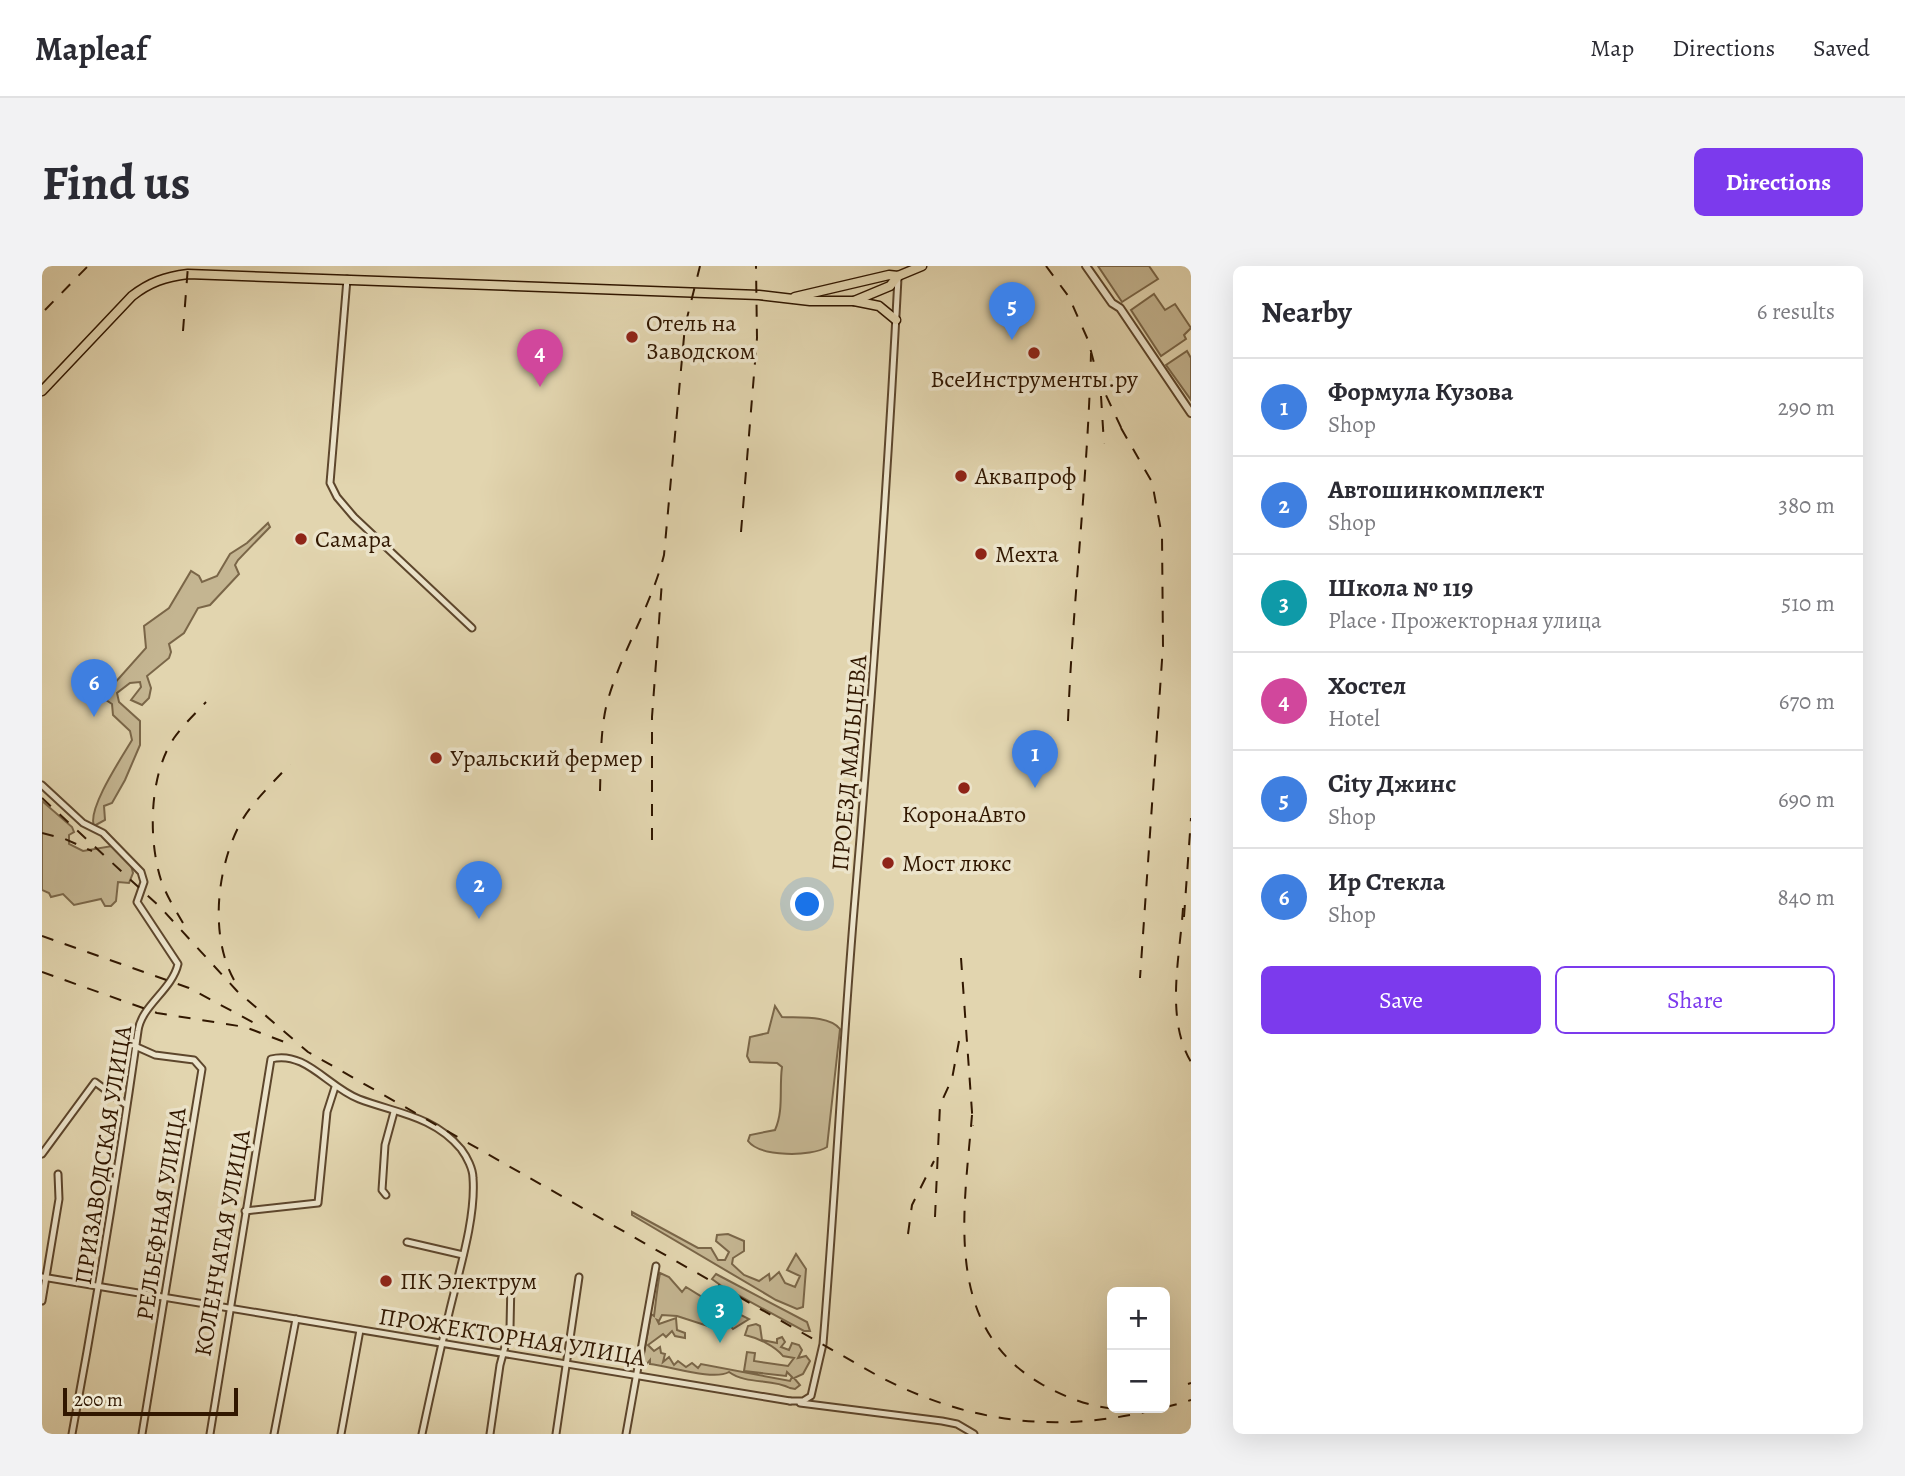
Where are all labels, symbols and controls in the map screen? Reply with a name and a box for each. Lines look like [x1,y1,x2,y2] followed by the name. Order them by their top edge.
[35,26,147,71] text: Mapleaf
[1590,32,1634,64] text: Map
[1672,32,1775,64] text: Directions
[1813,32,1870,64] text: Saved
[1694,148,1863,216] button: Directions
[42,149,190,216] text: Find us
[989,282,1035,340] pin: 5
[1261,292,1352,332] text: Nearby
[1757,296,1835,327] text: 6 results
[646,307,756,367] place label: Отель на Заводском
[517,329,563,387] pin: 4
[624,329,640,345] marker: Отель на Заводском
[1026,345,1042,361] marker: ВсеИнструменты.ру
[930,363,1138,395] place label: ВсеИнструменты.ру
[1328,374,1513,409] text: Формула Кузова
[1280,392,1288,423] text: 1
[1778,392,1835,423] text: 290 m
[1328,409,1376,440] text: Shop
[974,460,1076,492] place label: Аквапроф
[953,468,969,484] marker: Аквапроф
[1328,472,1544,507] text: Автошинкомплект
[1278,490,1290,521] text: 2
[1778,490,1835,521] text: 380 m
[1328,507,1376,538] text: Shop
[315,523,392,555] place label: Самара
[293,531,309,547] marker: Самара
[995,538,1059,570] place label: Мехта
[973,546,989,562] marker: Мехта
[1328,570,1473,605] text: Школа № 119
[1279,588,1289,619] text: 3
[1781,588,1835,619] text: 510 m
[1328,605,1602,636] text: Place · Прожекторная улица
[824,653,874,873] street label: ПРОЕЗД МАЛЬЦЕВА
[71,659,117,717] pin: 6
[1328,668,1406,703] text: Хостел
[1279,686,1289,717] text: 4
[1779,686,1835,717] text: 670 m
[1328,703,1380,734] text: Hotel
[1012,730,1058,788] pin: 1
[450,742,643,774] place label: Уральский фермер
[428,750,444,766] marker: Уральский фермер
[1328,766,1456,801] text: City Джинс
[956,780,972,796] marker: КоронаАвто
[1279,784,1289,815] text: 5
[1778,784,1835,815] text: 690 m
[902,798,1026,830] place label: КоронаАвто
[1328,801,1376,832] text: Shop
[902,847,1012,879] place label: Мост люкс
[880,855,896,871] marker: Мост люкс
[456,861,502,919] pin: 2
[1328,864,1445,899] text: Ир Стекла
[1279,882,1289,913] text: 6
[1777,882,1835,913] text: 840 m
[790,887,824,921] your location
[1328,899,1376,930] text: Shop
[1261,966,1541,1034] button: Save
[1555,966,1835,1034] button: Share
[67,1022,139,1287] street label: ПРИЗАВОДСКАЯ УЛИЦА
[128,1104,194,1323] street label: РЕЛЬЕФНАЯ УЛИЦА
[186,1126,258,1359] street label: КОЛЕНЧАТАЯ УЛИЦА
[400,1265,537,1297] place label: ПК Электрум
[378,1273,394,1289] marker: ПК Электрум
[697,1285,743,1343] pin: 3
[1107,1287,1170,1413] map controls
[1107,1287,1170,1350] button: +
[376,1300,649,1374] street label: ПРОЖЕКТОРНАЯ УЛИЦА
[1107,1350,1170,1413] button: −
[63,1385,238,1417] scale bar
[74,1387,123,1413] text: 200 m

